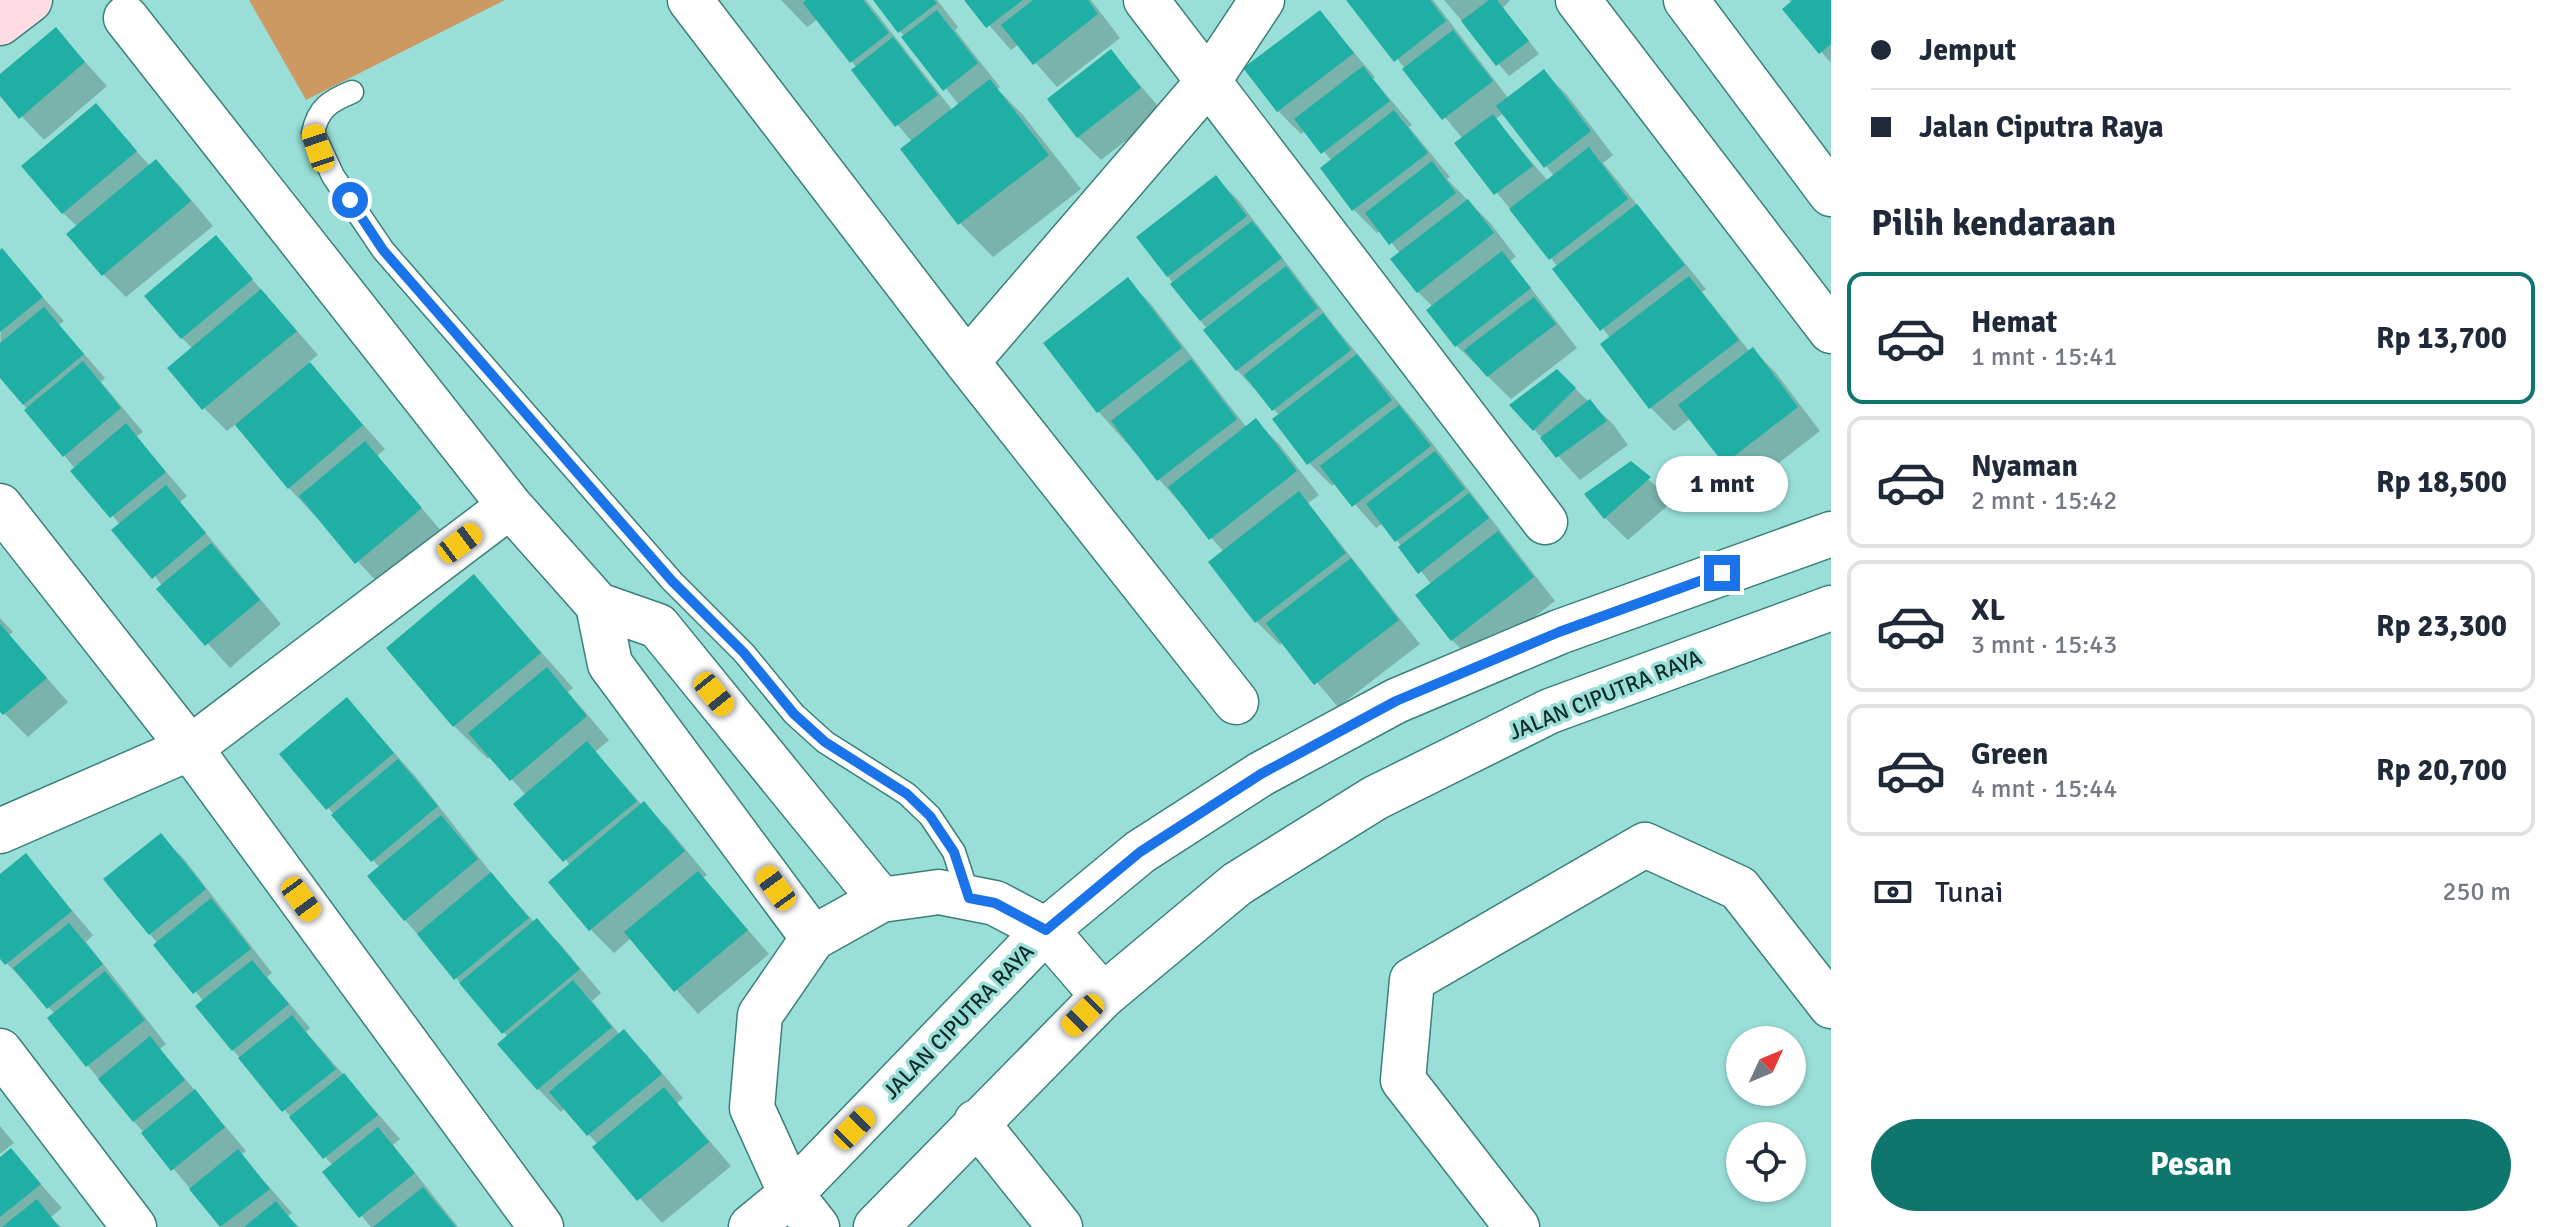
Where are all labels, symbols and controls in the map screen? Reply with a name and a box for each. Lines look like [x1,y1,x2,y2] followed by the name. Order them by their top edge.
[1919,32,2016,69] text: Jemput
[1919,109,2164,146] text: Jalan Ciputra Raya
[299,121,337,175] car
[332,182,368,218] route start
[1871,201,2116,246] text: Pilih kendaraan
[1875,302,1947,374] icon: car
[1971,304,2057,341] text: Hemat
[2376,320,2507,357] text: Rp 13,700
[1971,341,2117,373] text: 1 mnt · 15:41
[1875,446,1947,518] icon: car
[1971,448,2078,485] text: Nyaman
[1656,457,1788,513] callout: 1 mnt
[2376,464,2507,501] text: Rp 18,500
[1690,468,1754,500] text: 1 mnt
[1971,485,2117,517] text: 2 mnt · 15:42
[434,519,486,567] car
[1704,555,1740,591] route end
[1875,590,1947,662] icon: car
[1971,592,2005,629] text: XL
[2376,608,2507,645] text: Rp 23,300
[1971,629,2117,661] text: 3 mnt · 15:43
[1505,643,1706,745] street label: JALAN CIPUTRA RAYA
[690,668,738,720] car
[1875,734,1947,806] icon: car
[1971,736,2048,773] text: Green
[2376,752,2507,789] text: Rp 20,700
[1971,773,2117,805] text: 4 mnt · 15:44
[752,862,800,914] car
[1871,870,1915,914] icon: cash
[277,873,325,925] car
[1935,874,2003,911] text: Tunai
[2442,876,2511,908] text: 250 m
[877,938,1040,1105] street label: JALAN CIPUTRA RAYA
[1058,990,1108,1040] car
[1726,1026,1806,1106] north arrow
[1726,1026,1806,1202] map controls
[829,1102,879,1154] car
[1871,1119,2511,1211] button: Pesan
[1726,1122,1806,1202] button: locate

